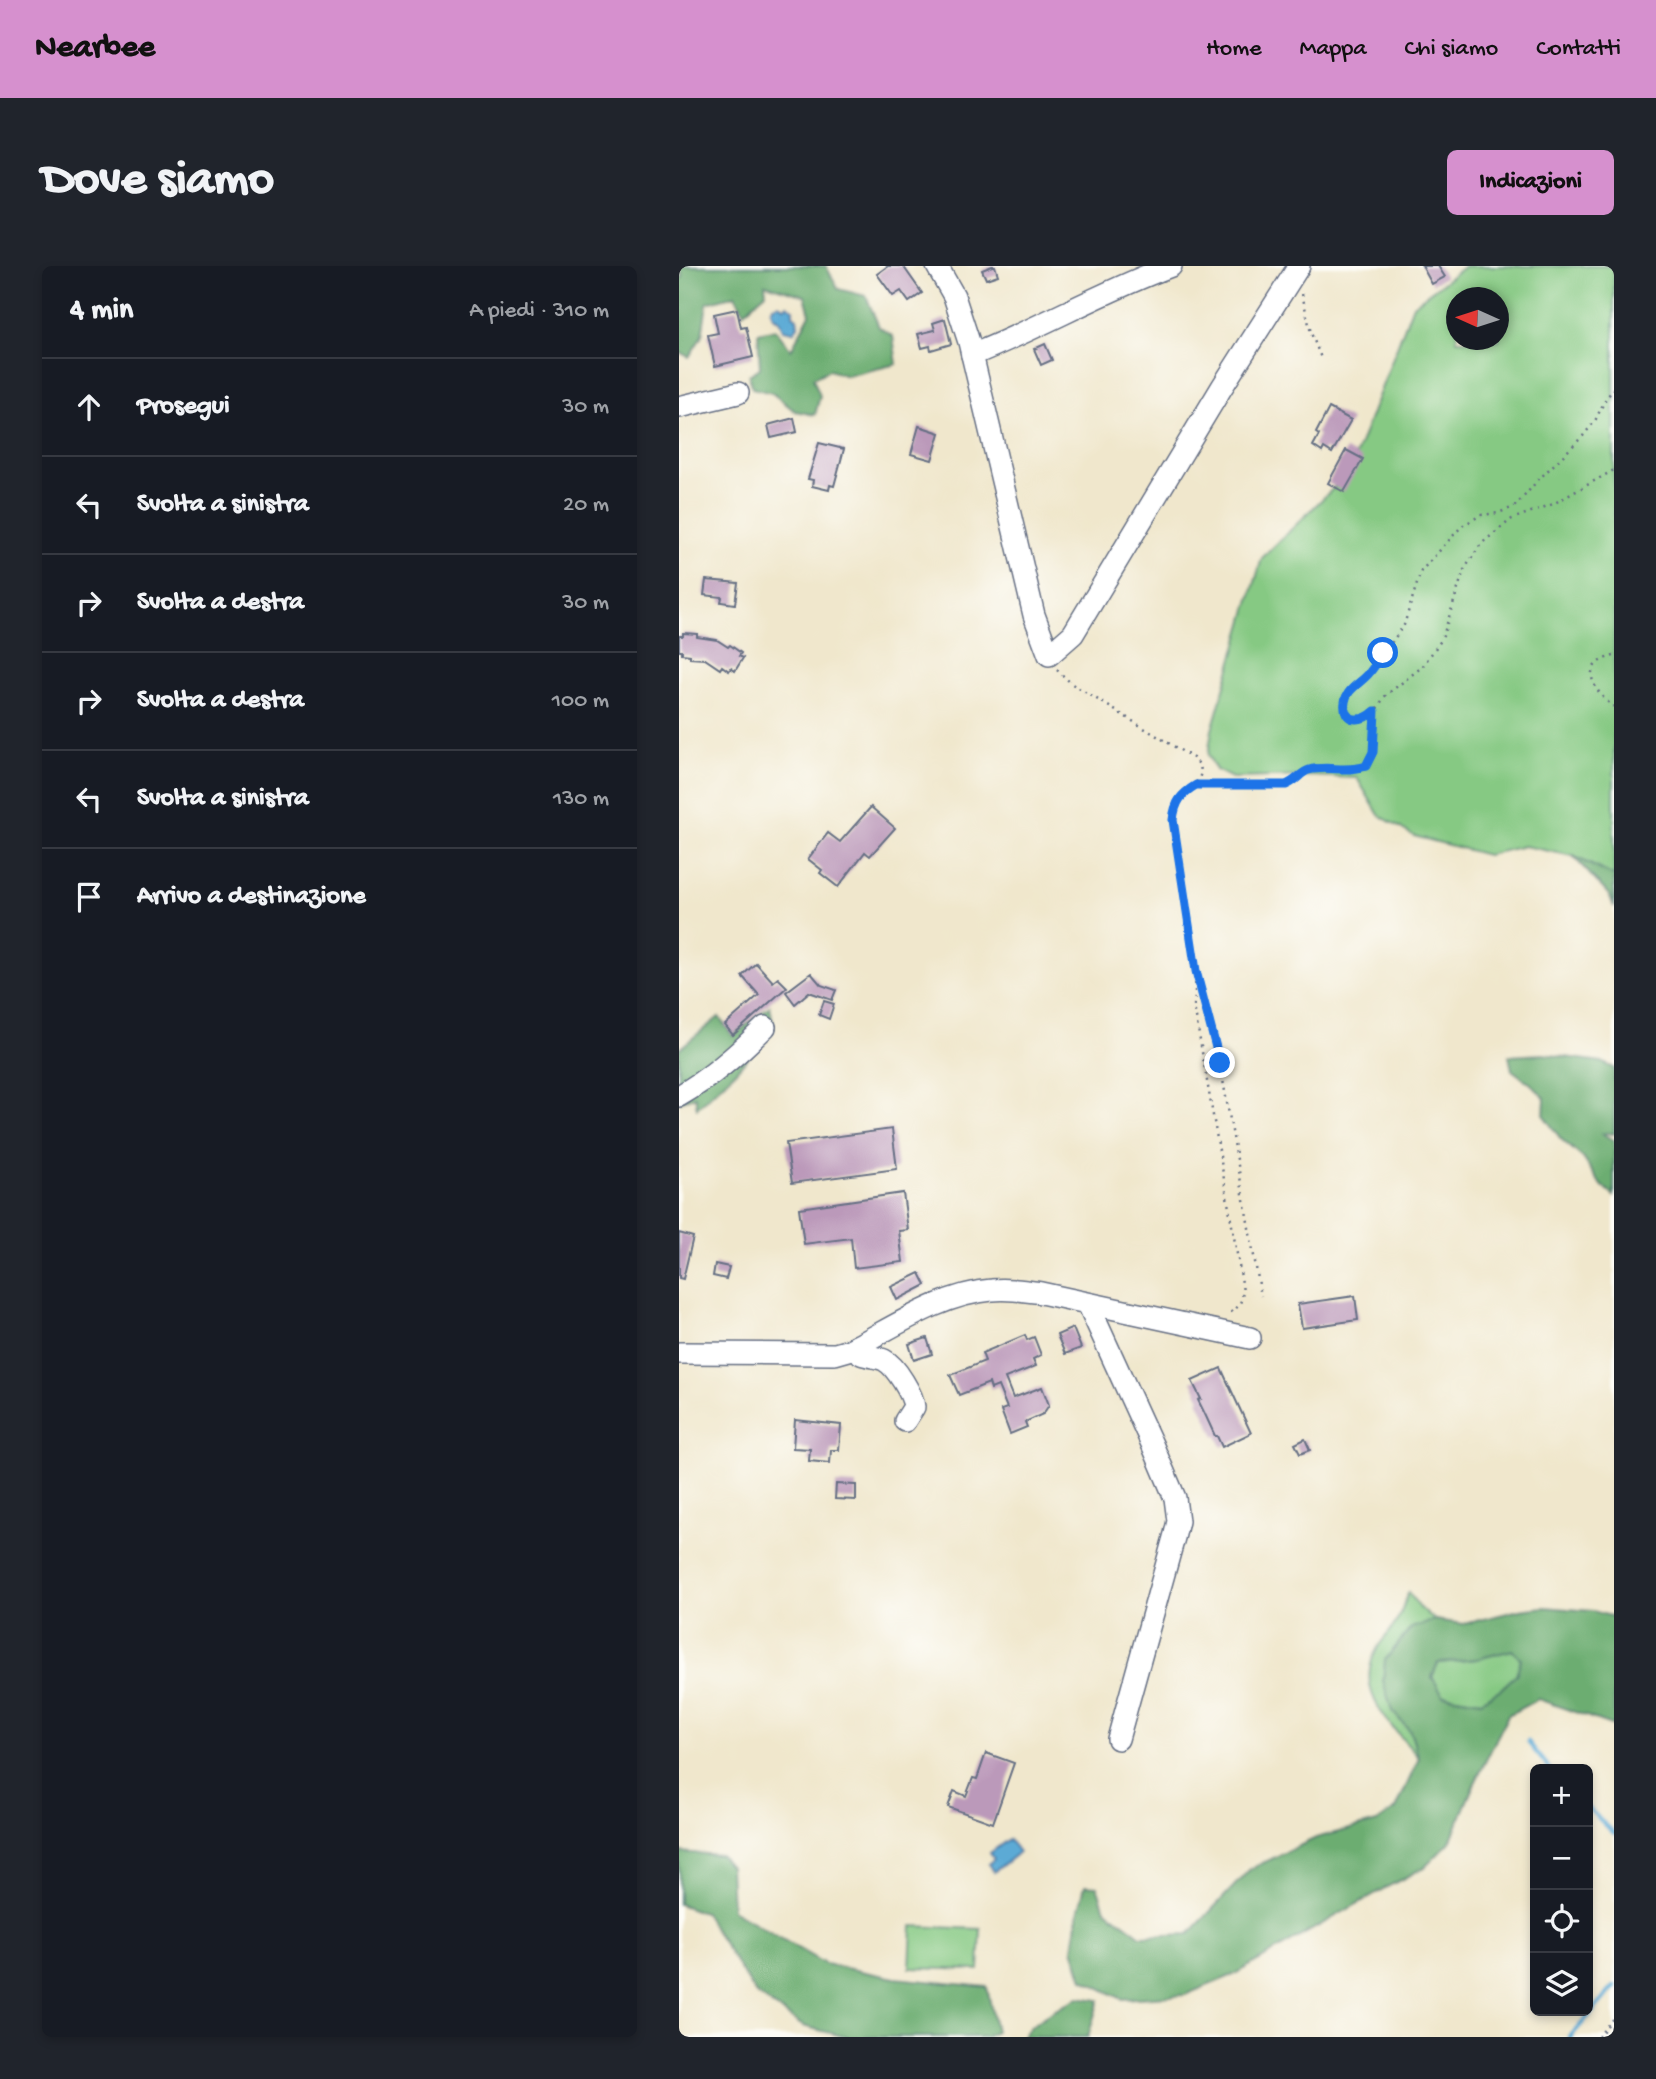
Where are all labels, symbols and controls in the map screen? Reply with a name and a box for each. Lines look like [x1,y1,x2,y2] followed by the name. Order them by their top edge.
[35,30,155,68] text: Nearbee
[1206,35,1262,64] text: Home
[1300,35,1367,64] text: Mappa
[1405,35,1498,64] text: Chi siamo
[1536,35,1621,64] text: Contatti
[1447,150,1614,215] button: Indicazioni
[42,153,274,211] text: Dove siamo
[1446,287,1509,350] north arrow
[70,294,133,329] text: 4 min
[469,298,609,325] text: A piedi · 310 m
[70,388,108,426] icon: ahead
[137,392,230,423] text: Prosegui
[562,394,609,421] text: 30 m
[70,486,108,524] icon: left
[137,490,309,521] text: Svolta a sinistra
[563,492,609,519] text: 20 m
[70,584,108,622] icon: right
[137,588,304,619] text: Svolta a destra
[562,590,609,617] text: 30 m
[1367,637,1398,668] route start
[70,682,108,720] icon: right
[137,686,304,717] text: Svolta a destra
[552,688,609,715] text: 100 m
[70,780,108,818] icon: left
[137,784,309,815] text: Svolta a sinistra
[553,786,609,813] text: 130 m
[70,878,108,916] icon: arrive
[137,882,366,913] text: Arrivo a destinazione
[1204,1047,1235,1078] route end
[1530,1764,1593,2016] map controls
[1530,1764,1593,1827] button: +
[1530,1827,1593,1890] button: −
[1530,1890,1593,1953] button: locate
[1530,1953,1593,2016] button: layers

